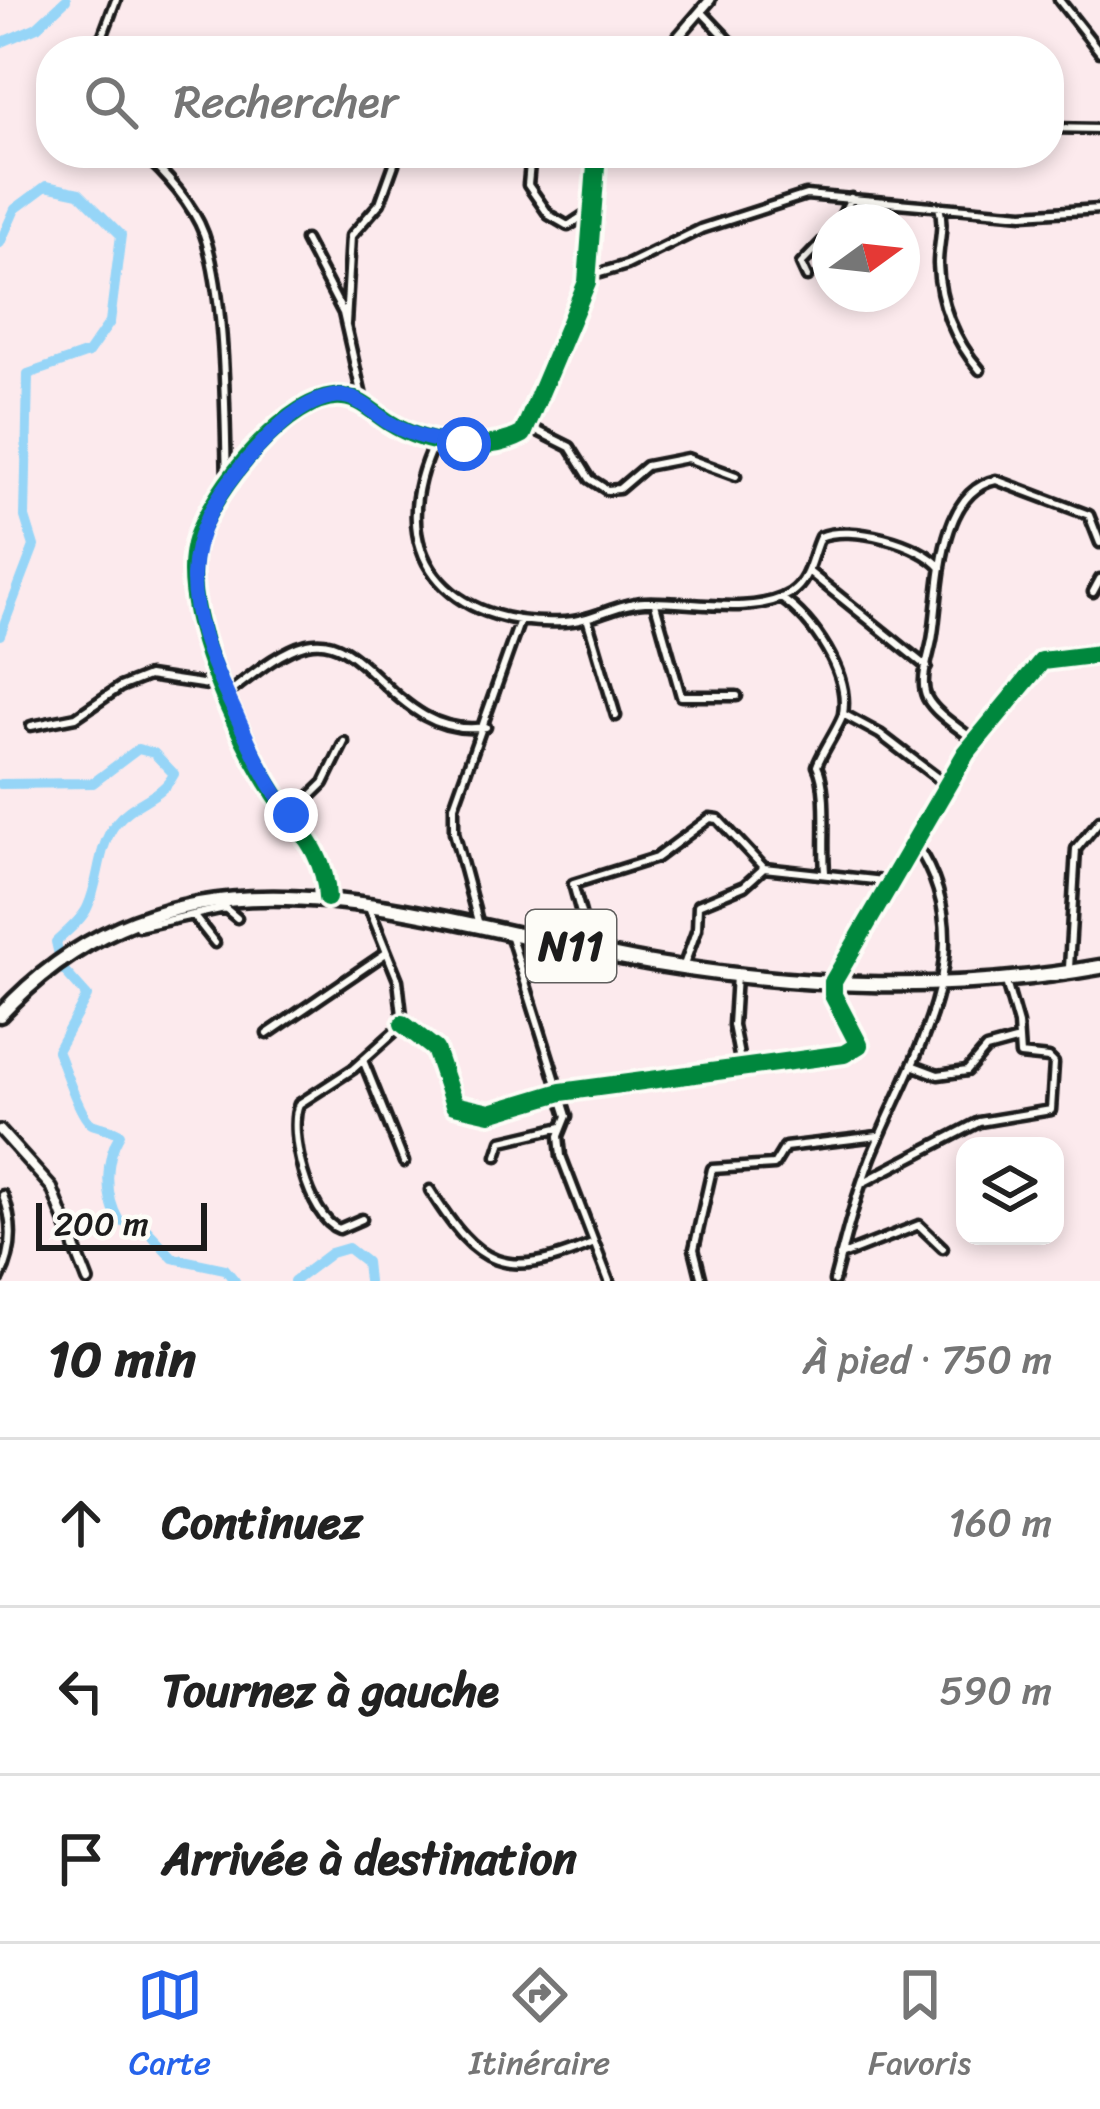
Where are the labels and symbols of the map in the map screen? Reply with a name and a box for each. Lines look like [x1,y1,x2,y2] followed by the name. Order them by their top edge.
[812,204,920,312] north arrow
[437,417,491,471] route start
[264,788,318,842] route end
[526,910,616,982] road number: N11
[36,1197,207,1250] scale bar

